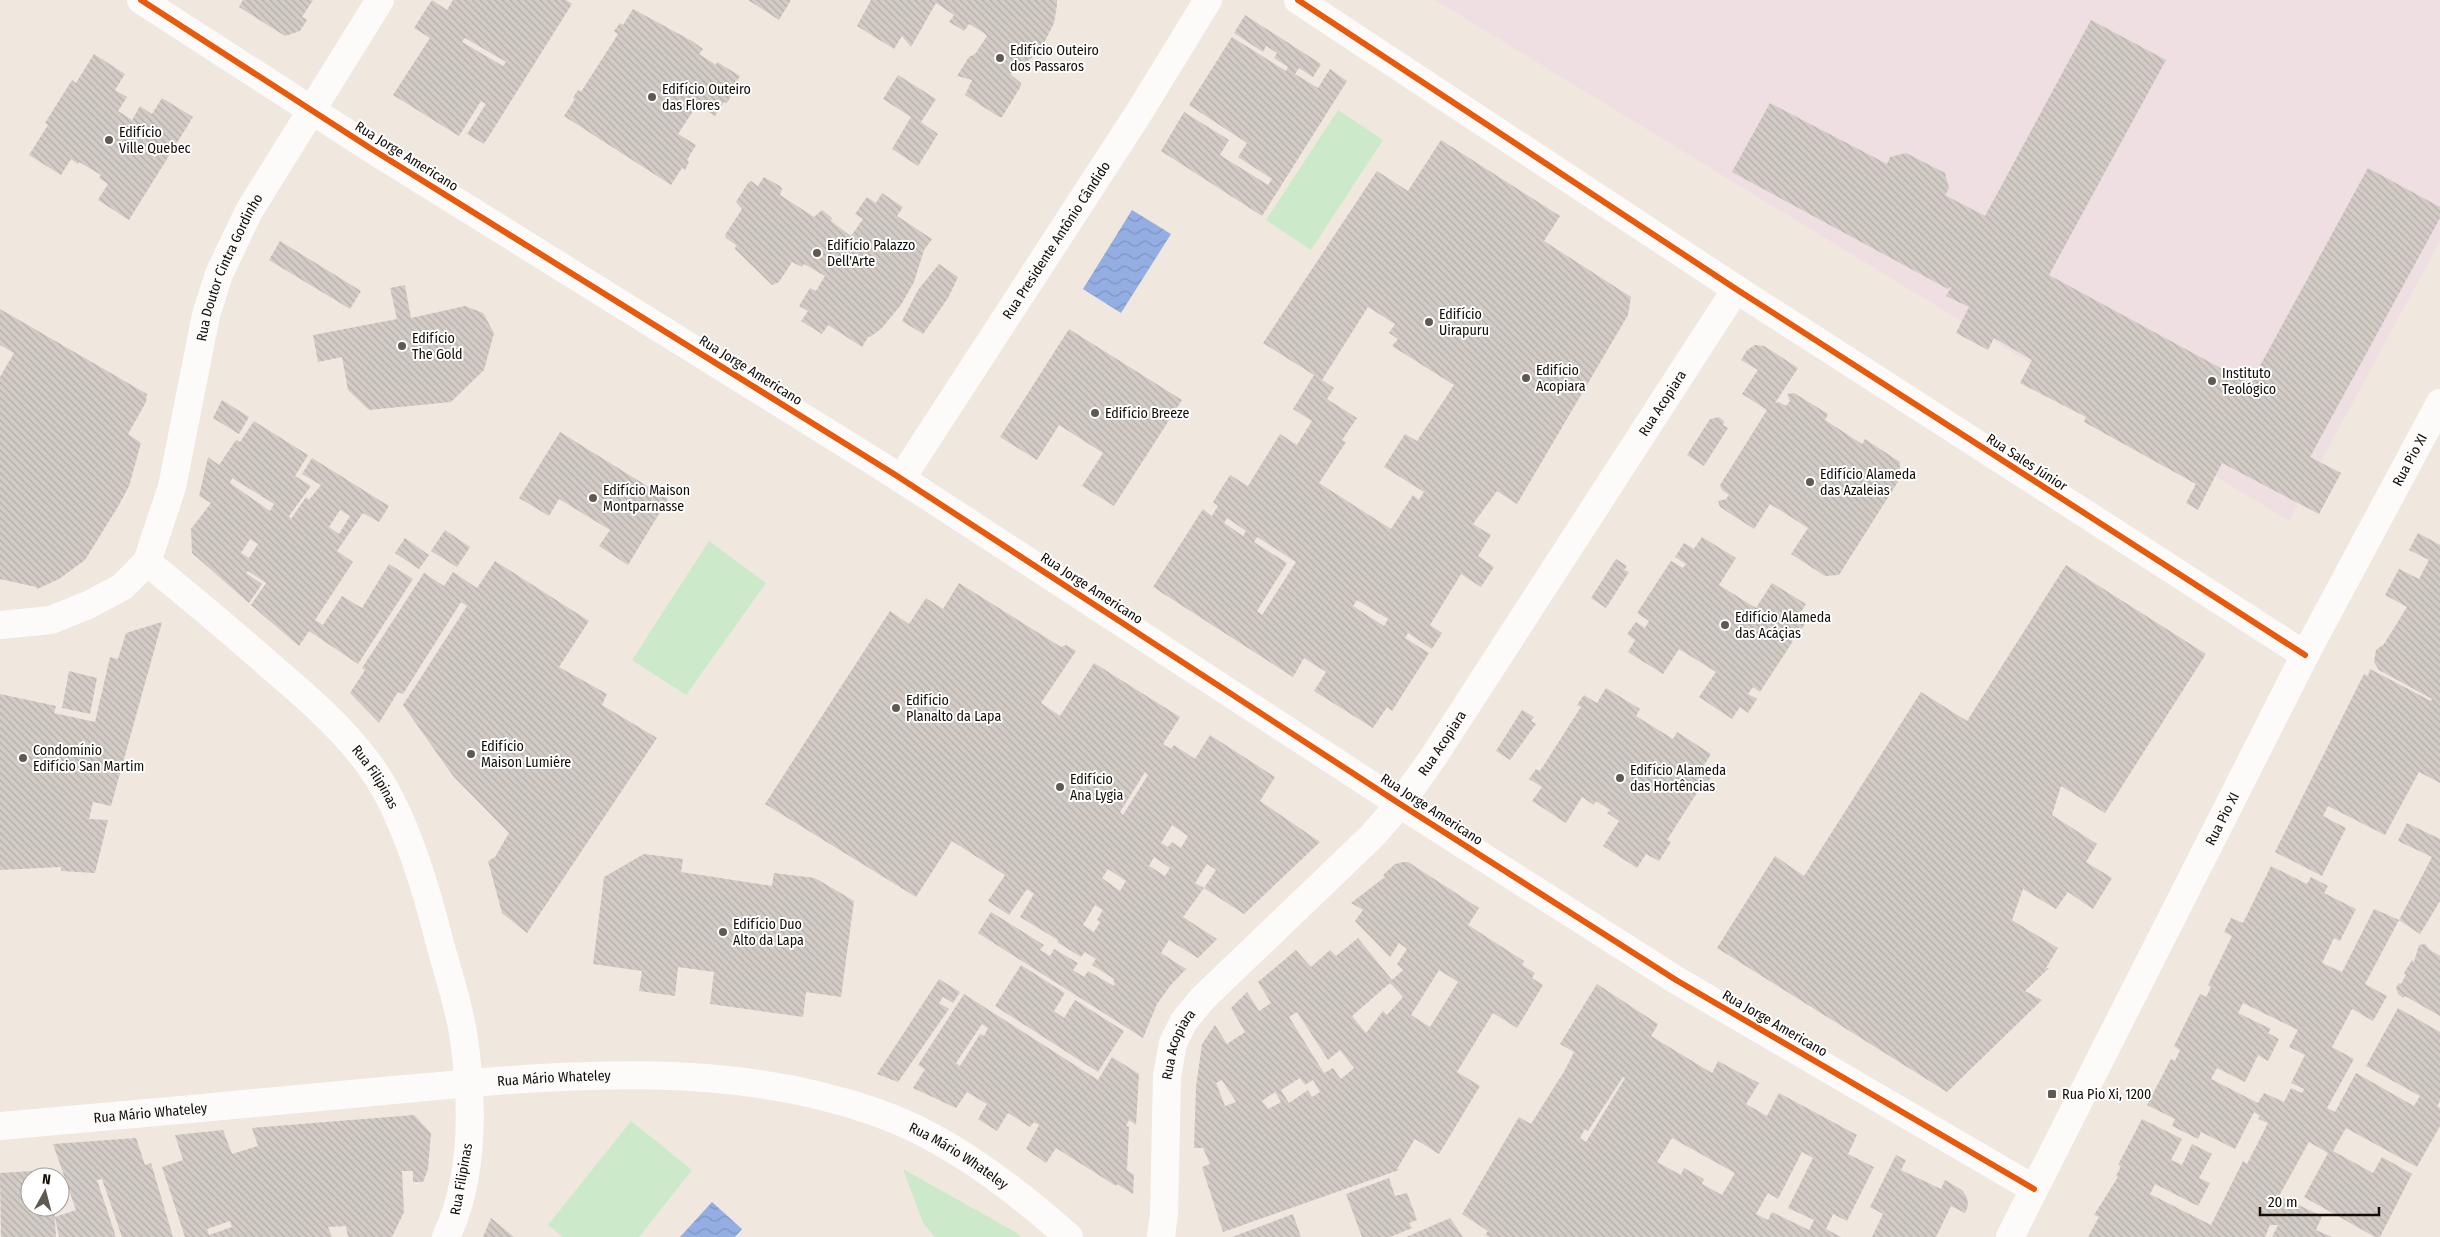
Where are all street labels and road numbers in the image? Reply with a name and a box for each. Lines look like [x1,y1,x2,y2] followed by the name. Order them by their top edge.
[352,118,461,195] street label: Rua Jorge Americano
[999,158,1114,322] street label: Rua Presidente Antônio Cândido
[193,191,267,343] street label: Rua Doutor Cintra Gordinho
[696,332,805,409] street label: Rua Jorge Americano
[1635,367,1690,439] street label: Rua Acopiara
[1983,430,2070,495] street label: Rua Sales Júnior
[2389,431,2431,489] street label: Rua Pio XI
[1037,549,1146,628] street label: Rua Jorge Americano
[1415,707,1470,779] street label: Rua Acopiara
[348,742,402,812] street label: Rua Filipinas
[1377,770,1486,849] street label: Rua Jorge Americano
[2202,790,2243,848] street label: Rua Pio XI
[1719,986,1830,1060] street label: Rua Jorge Americano
[1158,1006,1199,1081] street label: Rua Acopiara
[496,1067,612,1090] street label: Rua Mário Whateley
[93,1099,209,1127] street label: Rua Mário Whateley
[906,1119,1012,1194] street label: Rua Mário Whateley
[447,1142,476,1216] street label: Rua Filipinas

